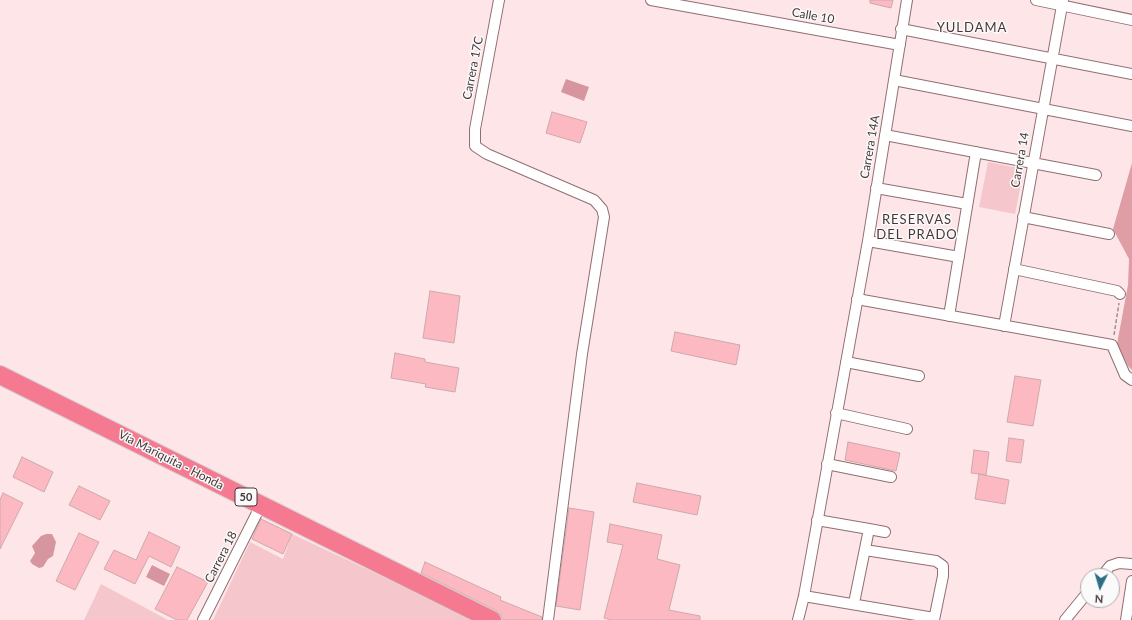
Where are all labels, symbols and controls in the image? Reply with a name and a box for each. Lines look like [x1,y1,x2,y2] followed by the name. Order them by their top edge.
[791,5,835,27] street label: Calle 10
[937,20,1007,36] district label: YULDAMA
[460,35,486,101] street label: Carrera 17C
[857,114,883,180] street label: Carrera 14A
[1008,131,1032,189] street label: Carrera 14
[876,212,958,243] district label: RESERVAS DEL PRADO
[116,427,226,493] street label: Vía Mariquita - Honda
[235,488,257,506] road number: 50
[202,529,240,585] street label: Carrera 18
[1080,568,1120,608] north arrow
[1094,593,1104,606] text: N

